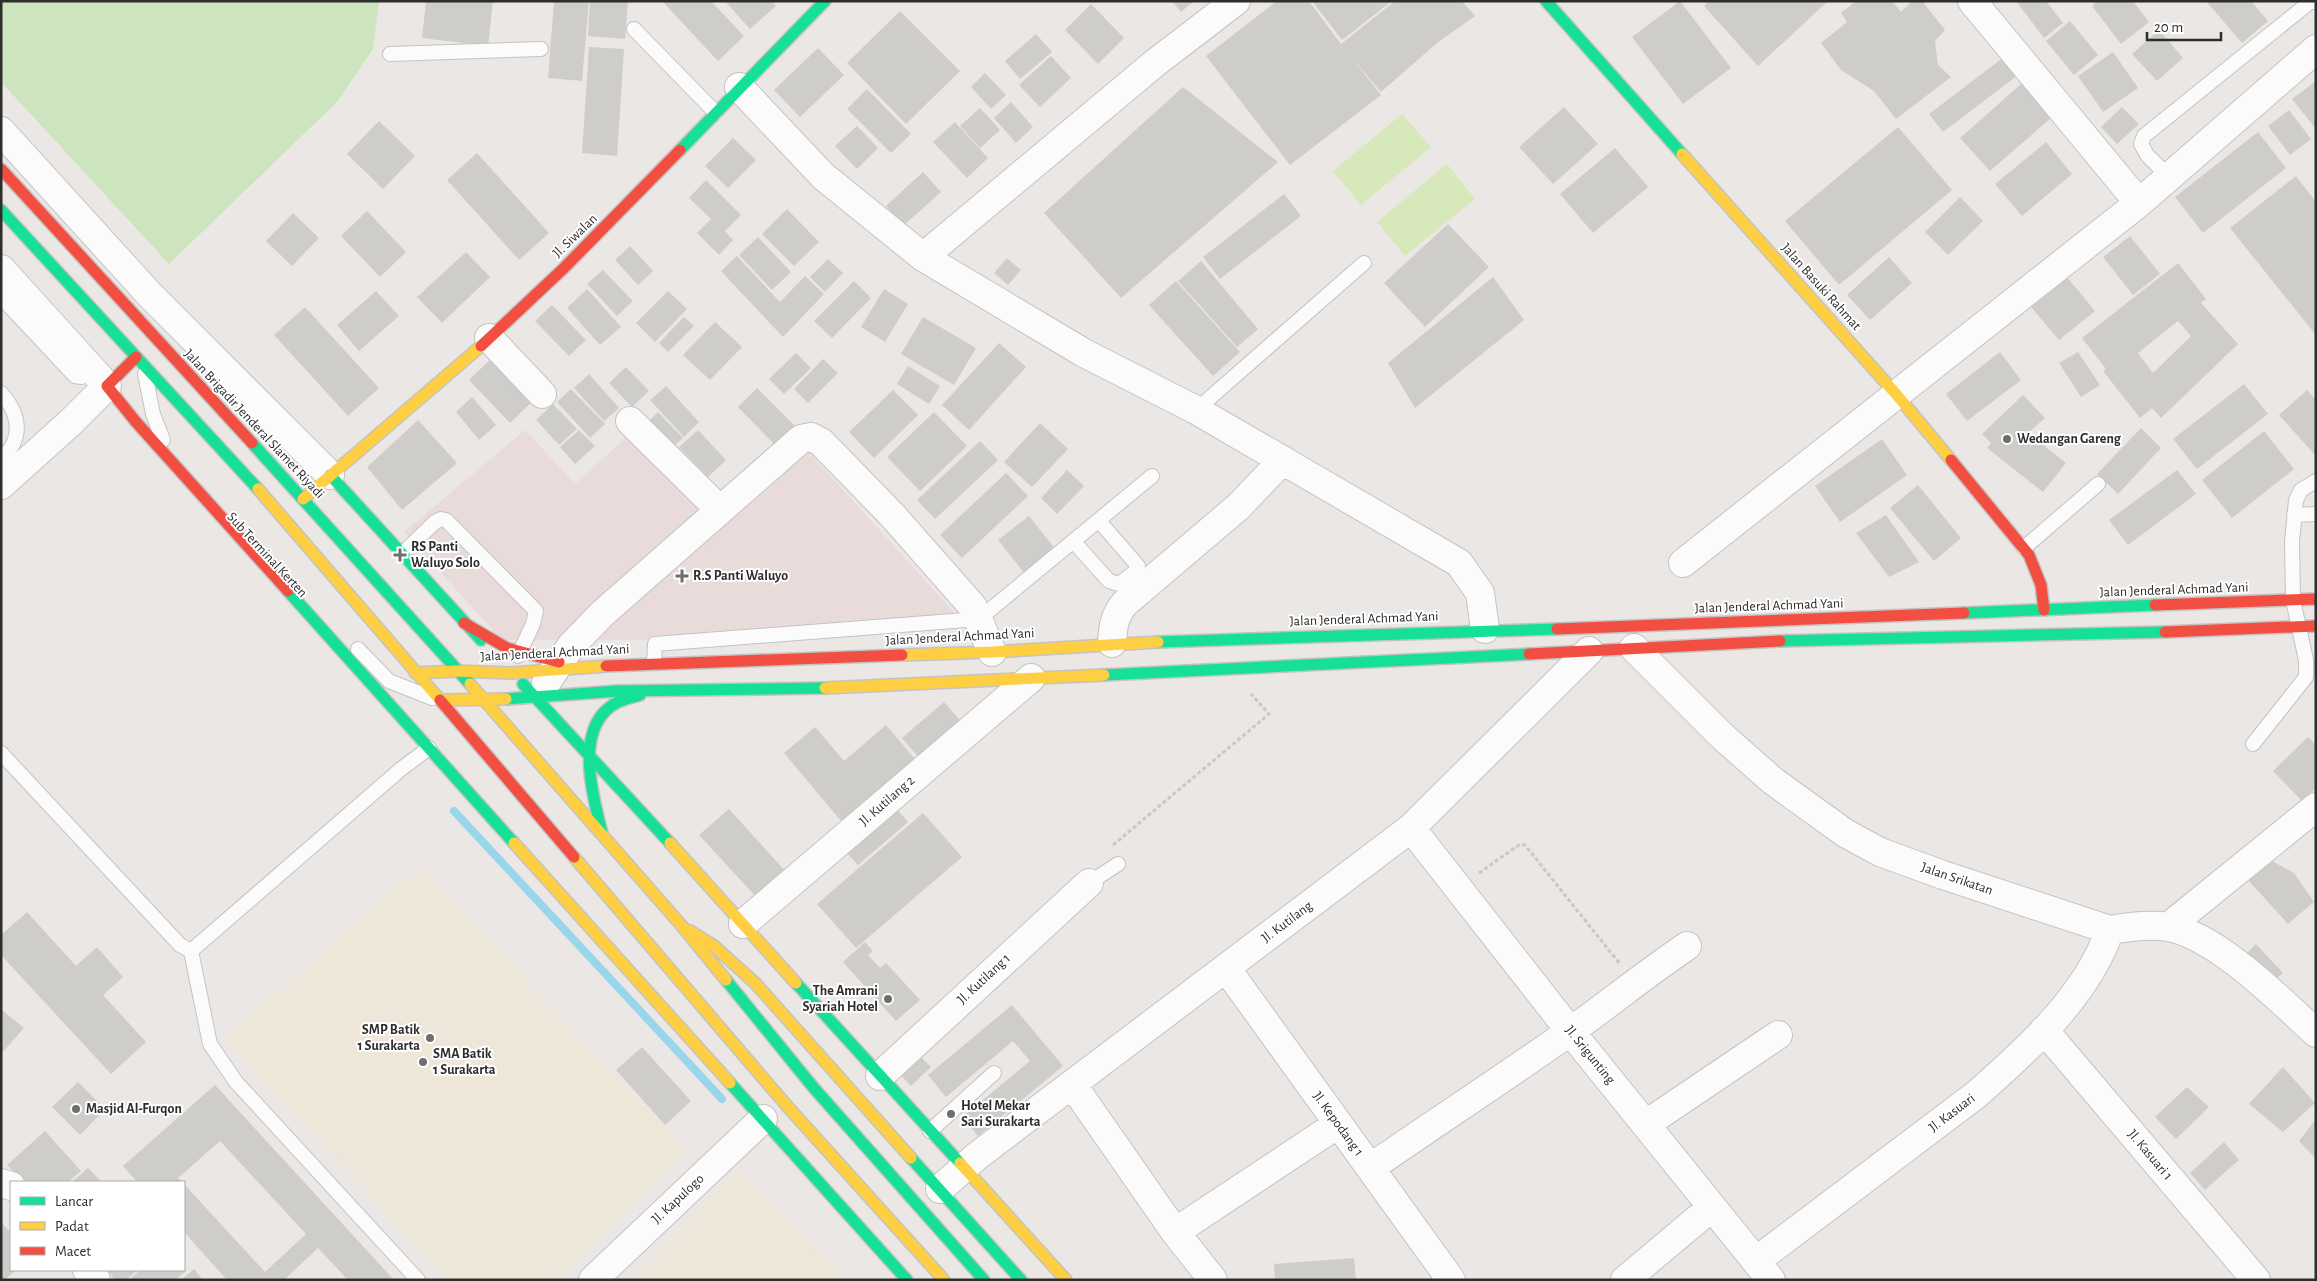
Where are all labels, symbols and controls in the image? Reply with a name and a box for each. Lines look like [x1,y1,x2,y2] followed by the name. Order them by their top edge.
[2147,10,2221,42] scale bar
[2154,20,2183,35] text: 20 m
[550,212,600,260] street label: Jl. Siwalan
[1779,241,1864,333] street label: Jalan Basuki Rahmat
[181,347,327,501] street label: Jalan Brigadir Jenderal Slamet Riyadi
[2017,432,2122,446] place label: Wedangan Gareng
[2001,433,2013,445] marker: Wedangan Gareng
[224,510,310,600] street label: Sub Terminal Kerten
[411,540,480,570] place label: RS Panti Waluyo Solo
[393,548,407,562] marker: RS Panti Waluyo Solo
[675,569,689,583] marker: R.S Panti Waluyo
[693,569,788,583] place label: R.S Panti Waluyo
[2099,580,2249,600] street label: Jalan Jenderal Achmad Yani
[1694,596,1844,616] street label: Jalan Jenderal Achmad Yani
[1289,609,1439,629] street label: Jalan Jenderal Achmad Yani
[885,626,1035,648] street label: Jalan Jenderal Achmad Yani
[480,642,630,664] street label: Jalan Jenderal Achmad Yani
[857,773,917,829] street label: Jl. Kutilang 2
[1919,860,1995,898] street label: Jalan Srikatan
[1259,898,1315,946] street label: Jl. Kutilang
[955,951,1013,1007] street label: Jl. Kutilang 1
[802,984,878,1014] place label: The Amrani Syariah Hotel
[882,993,894,1005] marker: The Amrani Syariah Hotel
[357,1023,420,1053] place label: SMP Batik 1 Surakarta
[1562,1023,1618,1087] street label: Jl. Srigunting
[424,1032,436,1044] marker: SMP Batik 1 Surakarta
[433,1047,496,1077] place label: SMA Batik 1 Surakarta
[417,1056,429,1068] marker: SMA Batik 1 Surakarta
[1310,1089,1366,1159] street label: Jl. Kepodang 1
[1926,1091,1978,1135] street label: Jl. Kasuari
[961,1099,1041,1129] place label: Hotel Mekar Sari Surakarta
[86,1102,182,1116] place label: Masjid Al-Furqon
[70,1103,82,1115] marker: Masjid Al-Furqon
[945,1108,957,1120] marker: Hotel Mekar Sari Surakarta
[2125,1127,2175,1183] street label: Jl. Kasuari 1
[649,1171,707,1226] street label: Jl. Kapulogo
[10,1181,185,1271] legend
[55,1194,93,1209] text: Lancar
[55,1219,89,1234] text: Padat
[55,1244,91,1259] text: Macet

